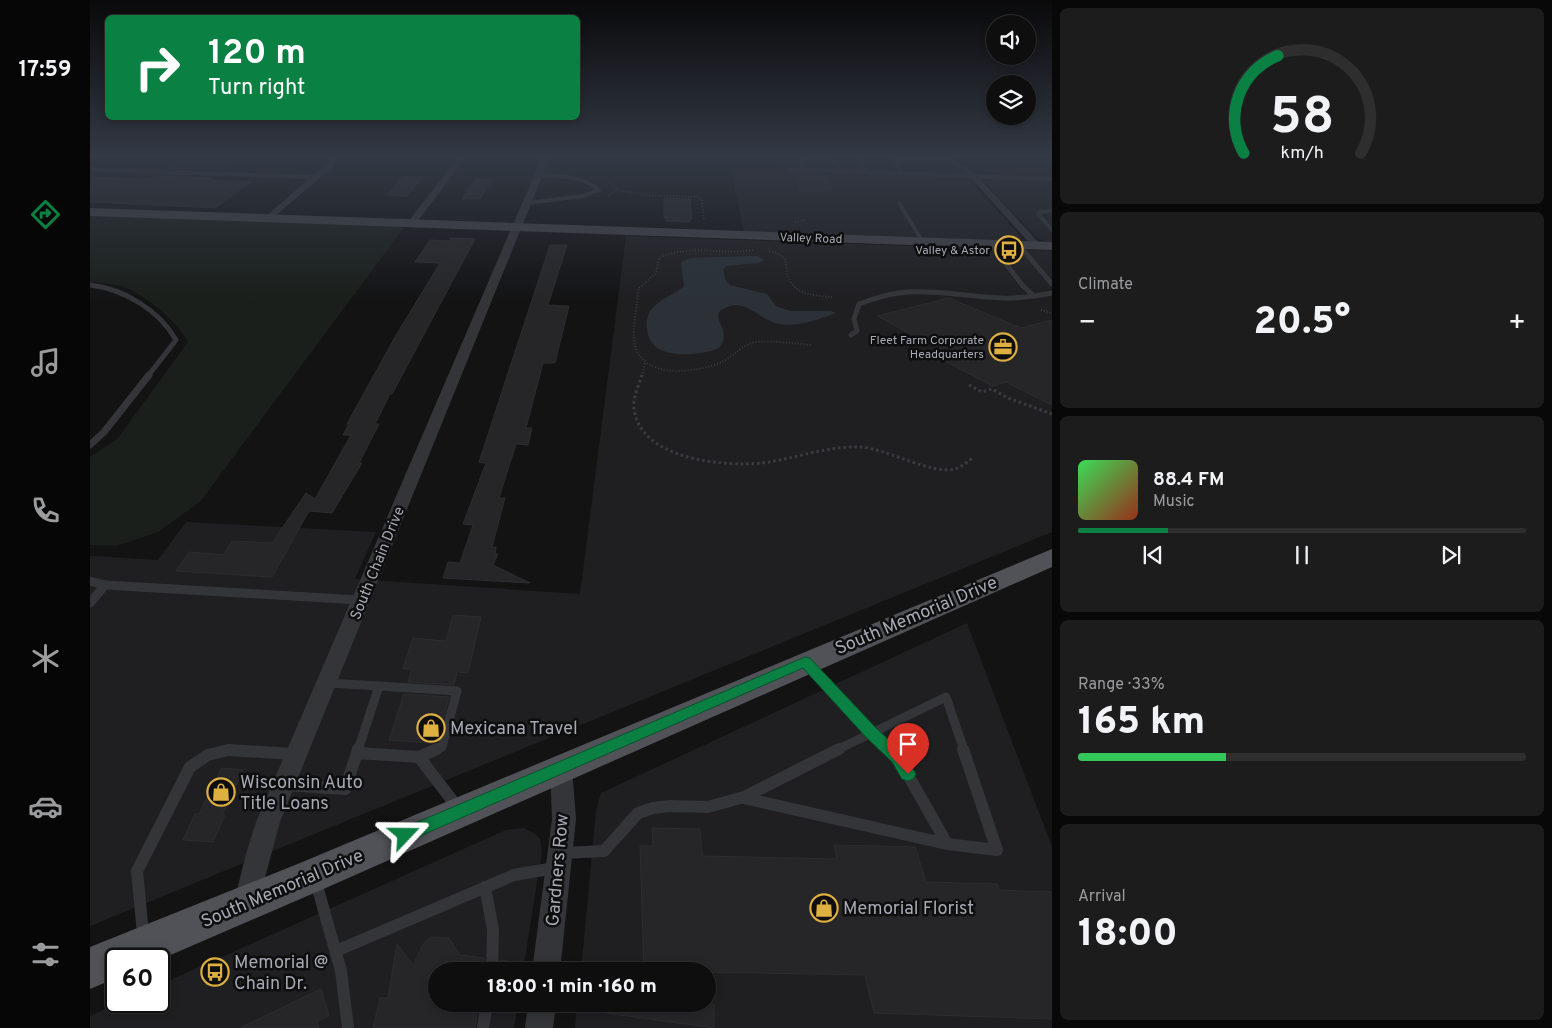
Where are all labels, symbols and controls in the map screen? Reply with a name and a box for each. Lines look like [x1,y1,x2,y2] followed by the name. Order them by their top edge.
[986,15,1036,125] map controls
[986,15,1036,65] button: sound
[208,32,306,76] text: 120 m
[125,35,190,100] icon: right
[19,57,71,84] text: 17:59
[208,75,305,102] text: Turn right
[986,75,1036,125] button: layers
[1270,86,1334,152] text: 58
[1280,142,1324,165] text: km/h
[28,197,63,232] icon: directions
[779,230,843,248] street label: Valley Road
[994,235,1024,265] bus stop icon: Valley & Astor
[915,243,990,259] place label: Valley & Astor
[1078,275,1133,295] text: Climate
[1254,299,1350,348] text: 20.5°
[1078,306,1096,342] text: −
[1508,306,1526,342] text: +
[988,332,1018,362] office icon: Fleet Farm Corporate Headquarters
[870,333,984,363] place label: Fleet Farm Corporate Headquarters
[28,345,63,380] icon: music
[1153,468,1224,492] text: 88.4 FM
[1153,492,1194,512] text: Music
[28,493,63,528] icon: phone
[347,504,410,623] street label: South Chain Drive
[1139,541,1167,569] icon: previous
[1288,541,1316,569] icon: pause
[1437,541,1465,569] icon: next
[832,572,1001,661] street label: South Memorial Drive
[28,641,63,676] icon: climate
[1078,675,1165,695] text: Range · 33%
[1078,699,1205,748] text: 165 km
[416,713,446,743] shop icon: Mexicana Travel
[450,718,578,741] place label: Mexicana Travel
[887,723,929,774] pin
[894,730,922,758] icon: arrive
[240,772,363,816] place label: Wisconsin Auto Title Loans
[206,777,236,807] shop icon: Wisconsin Auto Title Loans
[28,789,63,824] icon: car
[378,808,430,860] position arrow
[542,813,575,927] street label: Gardners Row
[198,845,367,934] street label: South Memorial Drive
[1078,887,1126,907] text: Arrival
[809,893,839,923] shop icon: Memorial Florist
[843,898,974,921] place label: Memorial Florist
[1078,911,1178,960] text: 18:00
[28,937,63,972] icon: filters
[105,948,170,1013] speed limit sign: 60
[234,952,328,996] place label: Memorial @ Chain Dr.
[200,957,230,987] bus stop icon: Memorial @ Chain Dr.
[487,975,657,999] text: 18:00 · 1 min · 160 m

